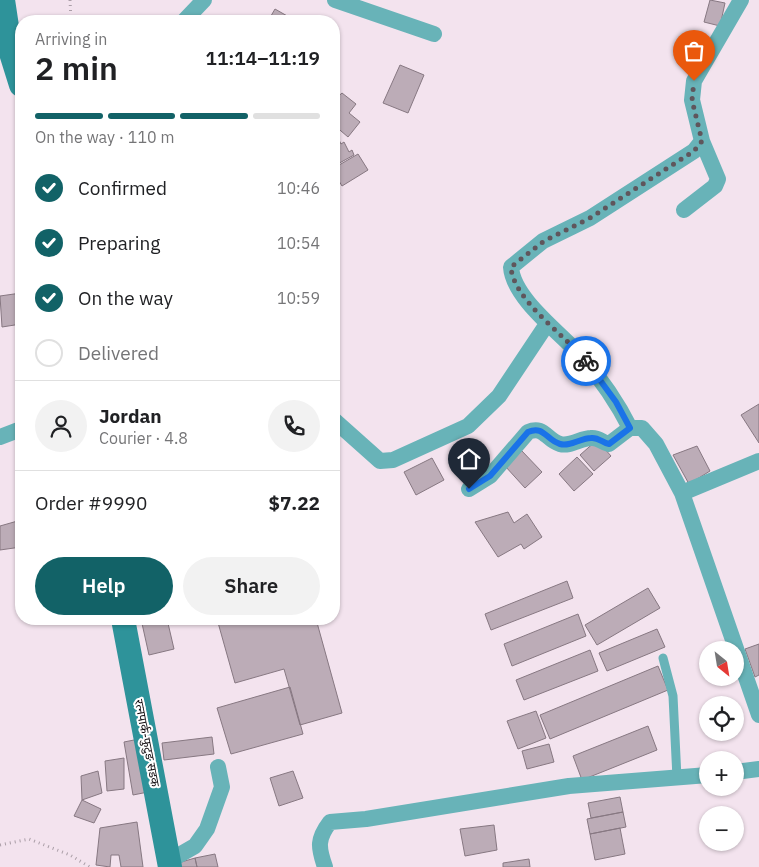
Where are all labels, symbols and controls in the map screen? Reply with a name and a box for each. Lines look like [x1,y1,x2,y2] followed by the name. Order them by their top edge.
[35,29,107,49] text: Arriving in
[673,30,715,81] pin
[680,37,708,65] icon: bag
[206,46,320,70] text: 11:14–11:19
[35,47,118,89] text: 2 min
[35,127,174,147] text: On the way · 110 m
[35,174,63,202] icon: check
[78,176,167,200] text: Confirmed
[277,178,320,198] text: 10:46
[35,229,63,257] icon: check
[78,231,160,255] text: Preparing
[277,233,320,253] text: 10:54
[35,284,63,312] icon: check
[78,286,173,310] text: On the way
[277,288,320,308] text: 10:59
[561,336,611,386] courier
[78,341,159,365] text: Delivered
[572,347,600,375] icon: bike
[35,400,87,452] button: person
[268,400,320,452] button: phone
[99,404,162,428] text: Jordan
[99,428,188,448] text: Courier · 4.8
[448,438,490,489] pin
[455,445,483,473] icon: home
[35,491,147,515] text: Order #9990
[268,491,320,515] text: $7.22
[35,557,173,615] button: Help
[183,557,320,615] button: Share
[699,641,744,686] north arrow
[699,641,744,851] map controls
[699,696,744,741] button: locate
[131,698,163,789] street label: रत्नपार्क-फुटुङ सडक
[699,751,744,796] button: +
[699,806,744,851] button: −

